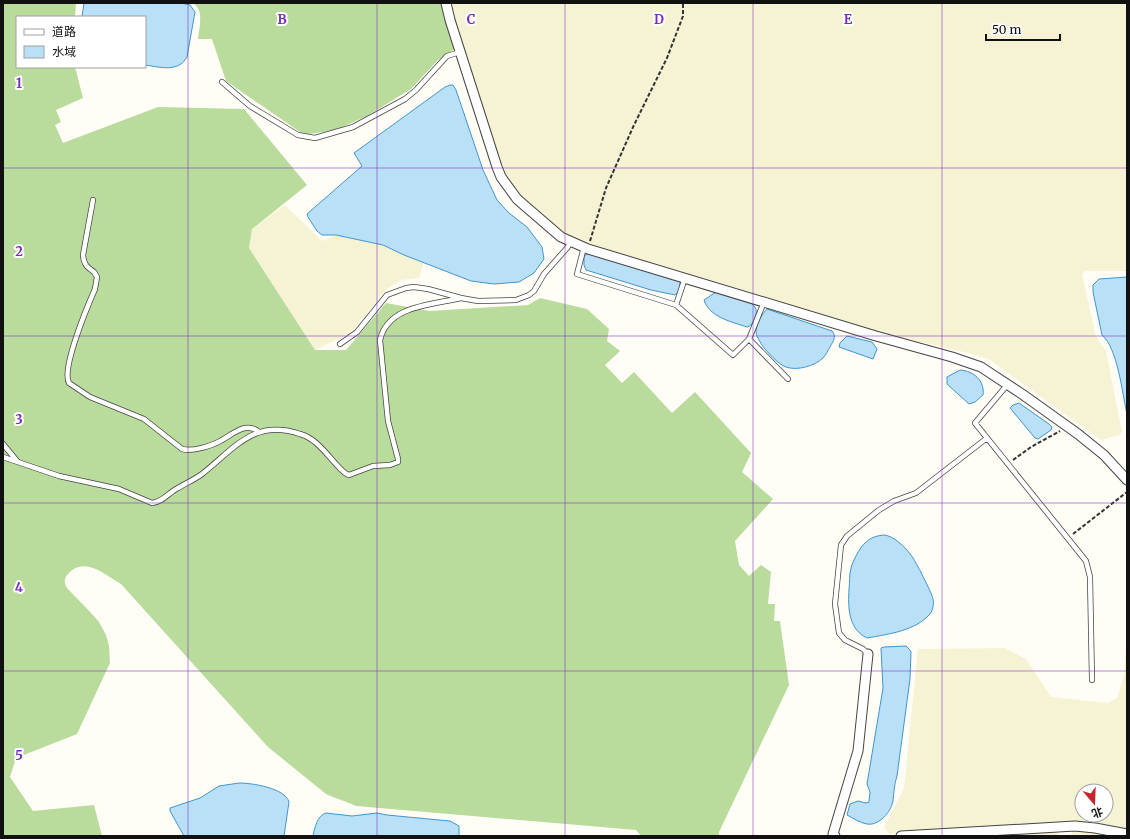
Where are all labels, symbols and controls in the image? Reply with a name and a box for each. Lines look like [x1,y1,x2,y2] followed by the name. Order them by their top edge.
[277,11,287,28] text: B
[467,11,476,28] text: C
[654,11,664,28] text: D
[844,11,853,28] text: E
[16,16,146,68] legend
[986,16,1060,42] scale bar
[992,22,1021,37] text: 50 m
[52,24,76,39] text: 道路
[52,44,76,59] text: 水域
[16,75,22,92] text: 1
[15,243,23,260] text: 2
[15,411,23,428] text: 3
[15,579,24,596] text: 4
[15,747,23,764] text: 5
[1074,783,1114,823] north arrow
[1090,804,1105,821] text: 北

